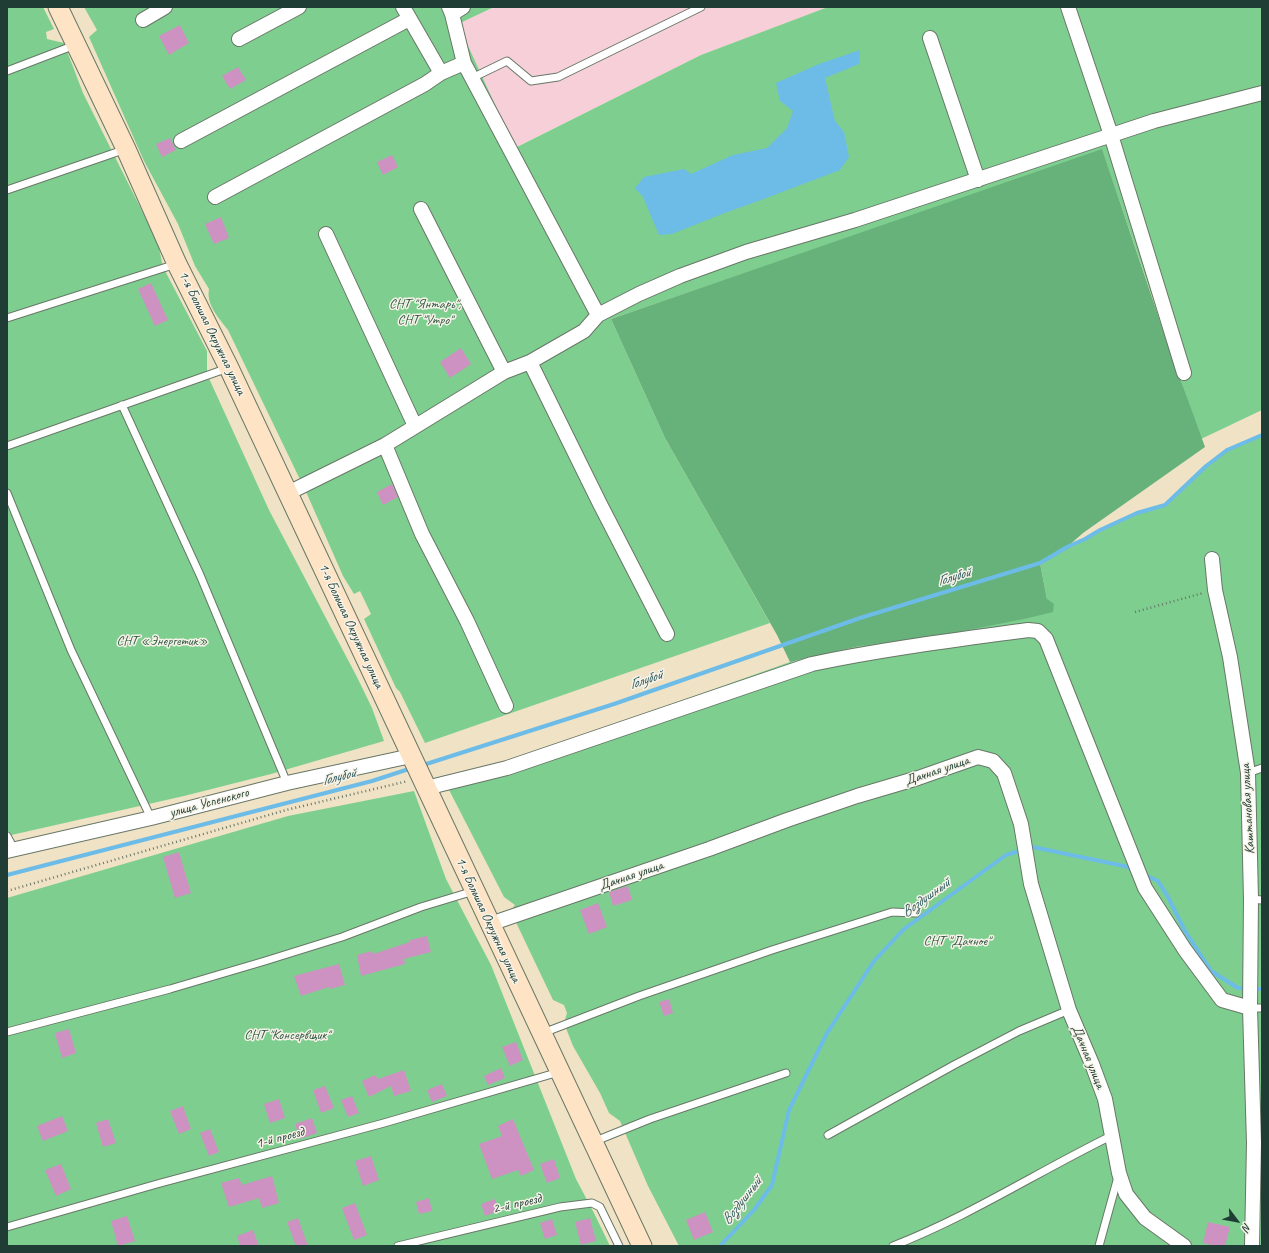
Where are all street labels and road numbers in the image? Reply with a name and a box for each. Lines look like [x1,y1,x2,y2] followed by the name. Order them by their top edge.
[175,268,249,398] street label: 1-я Большая Окружная улица
[315,561,387,691] street label: 1-я Большая Окружная улица
[903,752,971,790] street label: Дачная улица
[1237,763,1259,855] street label: Каштановая улица
[168,784,250,822] street label: улица Успенского
[452,855,524,985] street label: 1-я Большая Окружная улица
[597,857,665,895] street label: Дачная улица
[1068,1023,1108,1091] street label: Дачная улица
[254,1124,306,1152] street label: 1-й проезд
[491,1190,543,1218] street label: 2-й проезд

